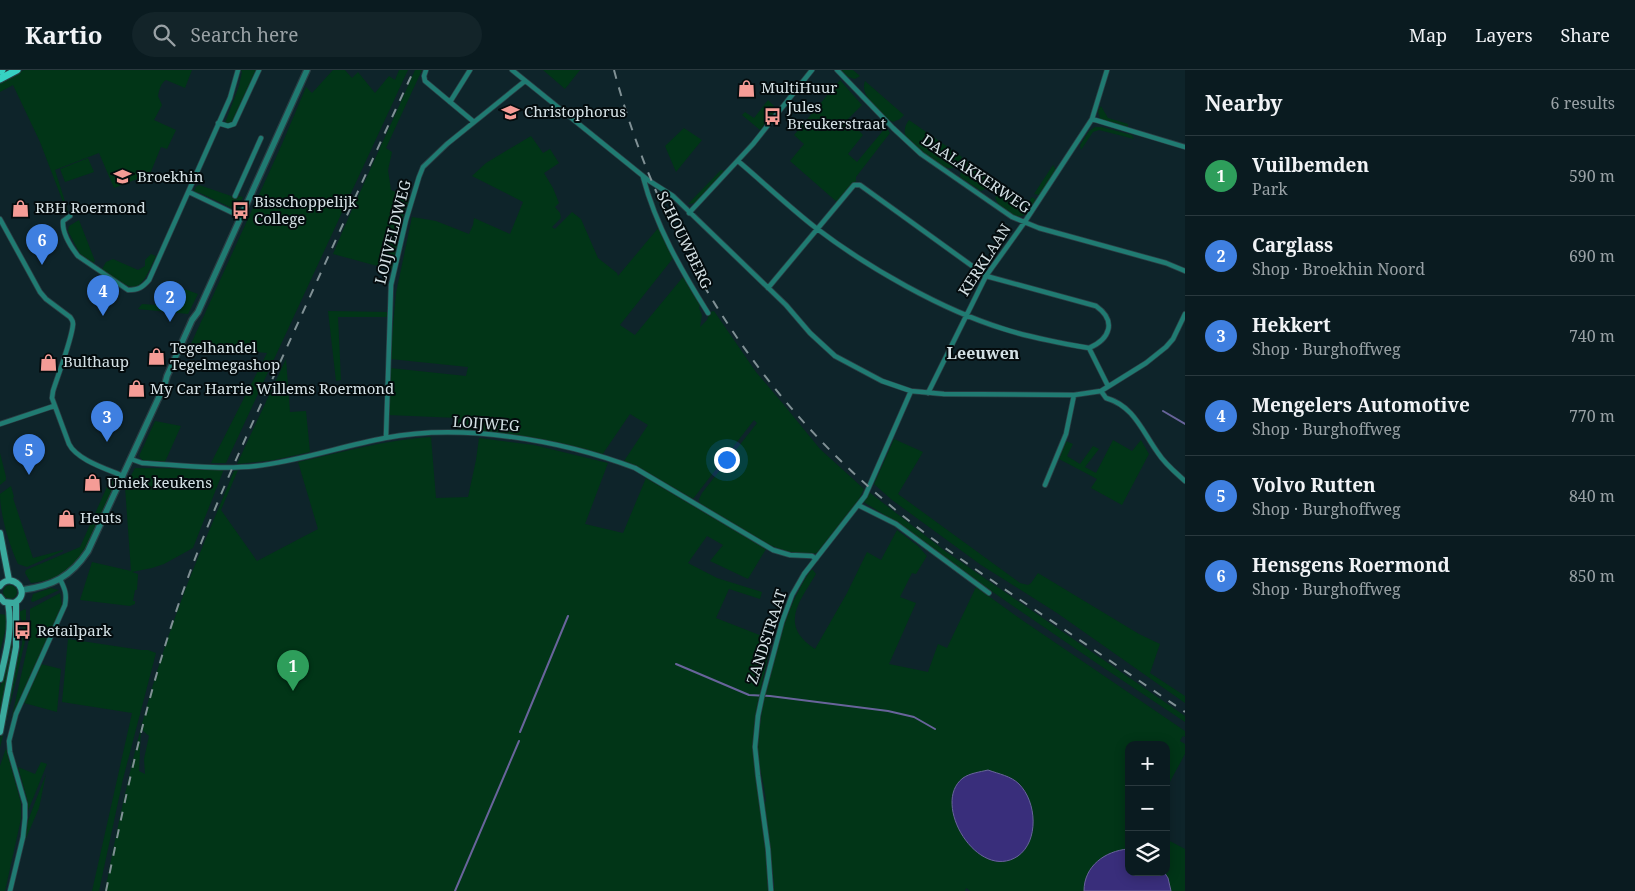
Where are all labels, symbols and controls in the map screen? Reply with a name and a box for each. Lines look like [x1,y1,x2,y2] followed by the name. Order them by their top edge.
[132,12,482,57] search box
[25,18,102,51] text: Kartio
[150,21,178,49] icon: search
[190,22,298,48] text: Search here
[1409,23,1447,47] text: Map
[1475,23,1533,47] text: Layers
[1561,23,1610,47] text: Share
[761,77,837,97] place label: MultiHuur
[737,78,757,98] shop icon: MultiHuur
[1205,89,1283,117] text: Nearby
[1551,92,1615,114] text: 6 results
[786,96,886,133] place label: Jules Breukerstraat
[524,101,626,121] place label: Christophorus
[500,102,520,122] school or university icon: Christophorus
[763,106,783,126] bus stop icon: Jules Breukerstraat
[918,129,1035,217] street label: DAALAKKERWEG
[1252,152,1369,178] text: Vuilbemden
[1216,165,1226,187] text: 1
[1569,165,1615,187] text: 590 m
[137,166,204,186] place label: Broekhin
[113,167,133,187] school or university icon: Broekhin
[369,177,415,286] street label: LOIJVELDWEG
[1252,178,1288,200] text: Park
[653,187,717,292] street label: SCHOUWBERG
[254,191,357,228] place label: Bisschoppelijk College
[35,197,146,217] place label: RBH Roermond
[11,198,31,218] shop icon: RBH Roermond
[230,201,250,221] bus stop icon: Bisschoppelijk College
[953,219,1015,299] street label: KERKLAAN
[26,224,58,265] pin: 6
[1252,232,1333,258] text: Carglass
[1216,245,1226,267] text: 2
[1569,245,1615,267] text: 690 m
[1252,258,1425,280] text: Shop · Broekhin Noord
[87,275,119,316] pin: 4
[154,281,186,322] pin: 2
[1252,312,1331,338] text: Hekkert
[1216,325,1226,347] text: 3
[1569,325,1615,347] text: 740 m
[170,337,280,374] place label: Tegelhandel Tegelmegashop
[1252,338,1401,360] text: Shop · Burghoffweg
[947,342,1020,364] district label: Leeuwen
[146,347,166,367] shop icon: Tegelhandel Tegelmegashop
[63,351,129,371] place label: Bulthaup
[39,352,59,372] shop icon: Bulthaup
[150,378,394,398] place label: My Car Harrie Willems Roermond
[126,379,146,399] shop icon: My Car Harrie Willems Roermond
[1252,392,1470,418] text: Mengelers Automotive
[91,401,123,442] pin: 3
[1216,405,1226,427] text: 4
[1569,405,1615,427] text: 770 m
[452,411,521,435] street label: LOIJWEG
[1252,418,1401,440] text: Shop · Burghoffweg
[13,434,45,475] pin: 5
[714,447,740,473] your location
[107,472,212,492] place label: Uniek keukens
[1252,472,1376,498] text: Volvo Rutten
[83,473,103,493] shop icon: Uniek keukens
[1216,485,1226,507] text: 5
[1569,485,1615,507] text: 840 m
[1252,498,1401,520] text: Shop · Burghoffweg
[80,507,122,527] place label: Heuts
[56,508,76,528] shop icon: Heuts
[1252,552,1450,578] text: Hensgens Roermond
[1216,565,1226,587] text: 6
[1569,565,1615,587] text: 850 m
[1252,578,1401,600] text: Shop · Burghoffweg
[741,587,791,686] street label: ZANDSTRAAT
[37,620,112,640] place label: Retailpark
[13,621,33,641] bus stop icon: Retailpark
[277,650,309,691] pin: 1
[1125,741,1170,876] map controls
[1125,741,1170,786] button: +
[1125,786,1170,831] button: −
[1125,831,1170,876] button: layers

